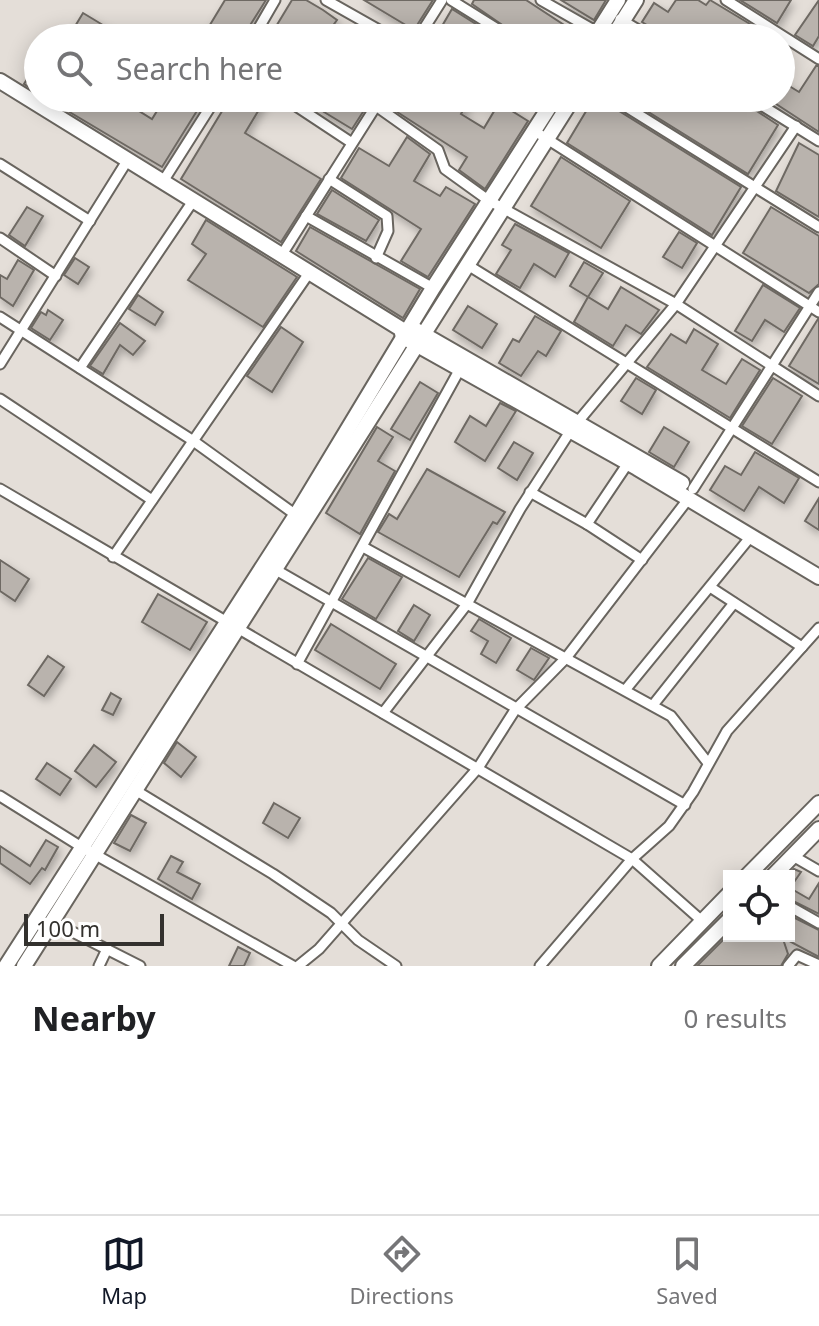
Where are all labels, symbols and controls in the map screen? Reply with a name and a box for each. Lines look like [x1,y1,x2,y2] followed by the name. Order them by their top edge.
[24,24,795,112] search box
[52,46,96,90] icon: search
[116,48,283,89] text: Search here
[723,870,795,942] map controls
[723,870,795,942] button: locate
[24,910,164,946] scale bar
[36,913,100,943] text: 100 m
[32,995,156,1041] text: Nearby
[683,1000,787,1036] text: 0 results
[101,1232,147,1310] tab: Map
[349,1232,454,1310] tab: Directions
[656,1232,718,1310] tab: Saved

